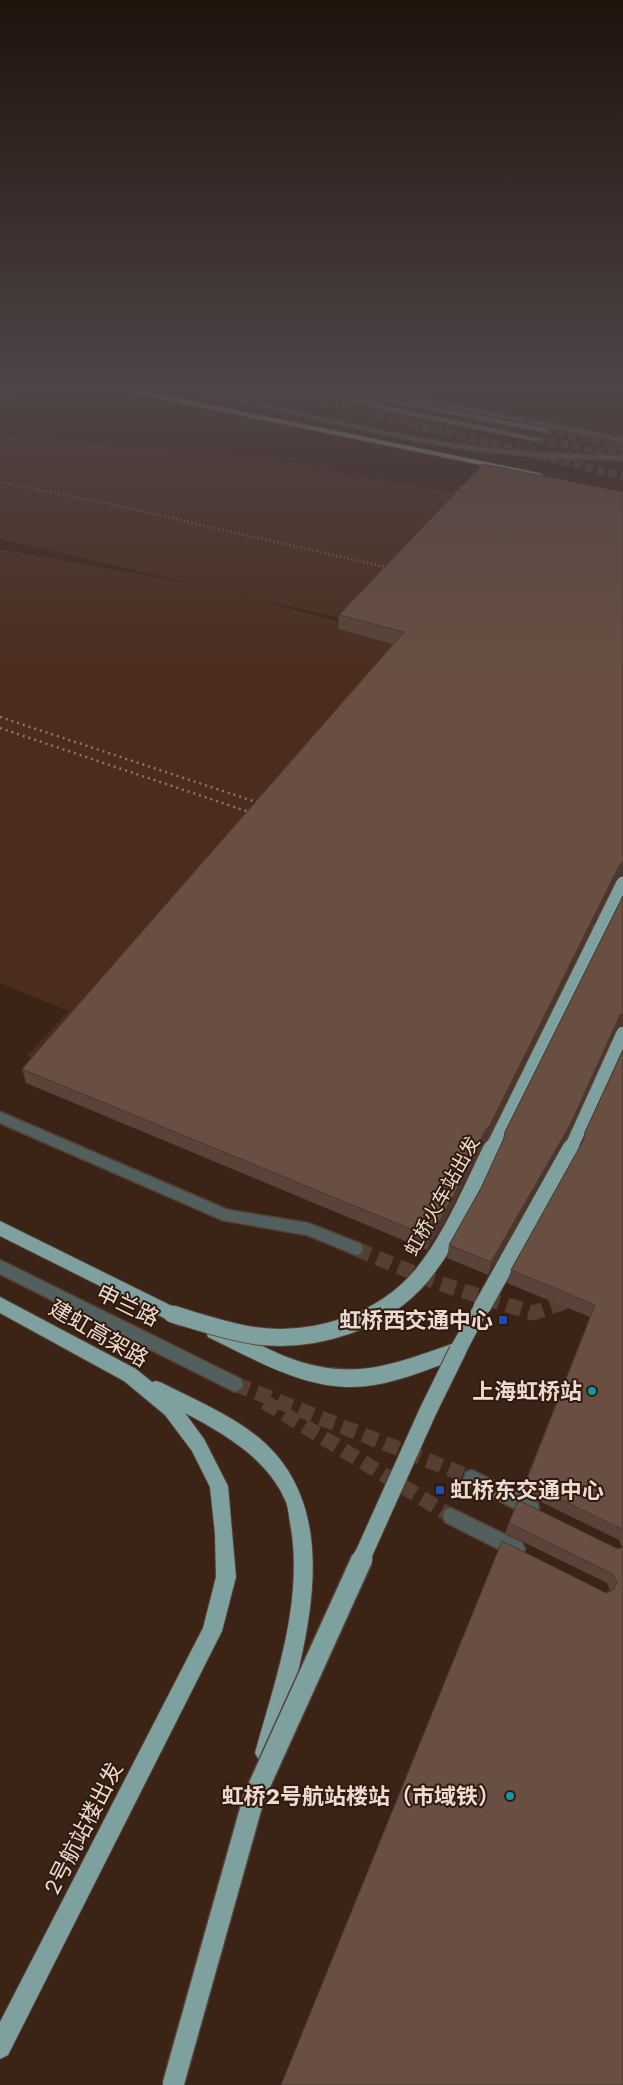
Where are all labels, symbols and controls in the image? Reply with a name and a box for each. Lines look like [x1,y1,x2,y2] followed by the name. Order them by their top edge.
[398,1131,486,1261] street label: 虹桥火车站出发
[91,1276,165,1334] street label: 申兰路
[43,1292,155,1374] street label: 建虹高架路
[339,1304,493,1336] place label: 虹桥西交通中心
[497,1314,509,1326] marker: 虹桥西交通中心
[472,1375,582,1407] place label: 上海虹桥站
[586,1385,598,1397] marker: 上海虹桥站
[450,1474,604,1506] place label: 虹桥东交通中心
[434,1484,446,1496] marker: 虹桥东交通中心
[36,1756,130,1900] street label: 2号航站楼出发
[222,1780,500,1812] place label: 虹桥2号航站楼站（市域铁）
[504,1790,516,1802] marker: 虹桥2号航站楼站（市域铁）

